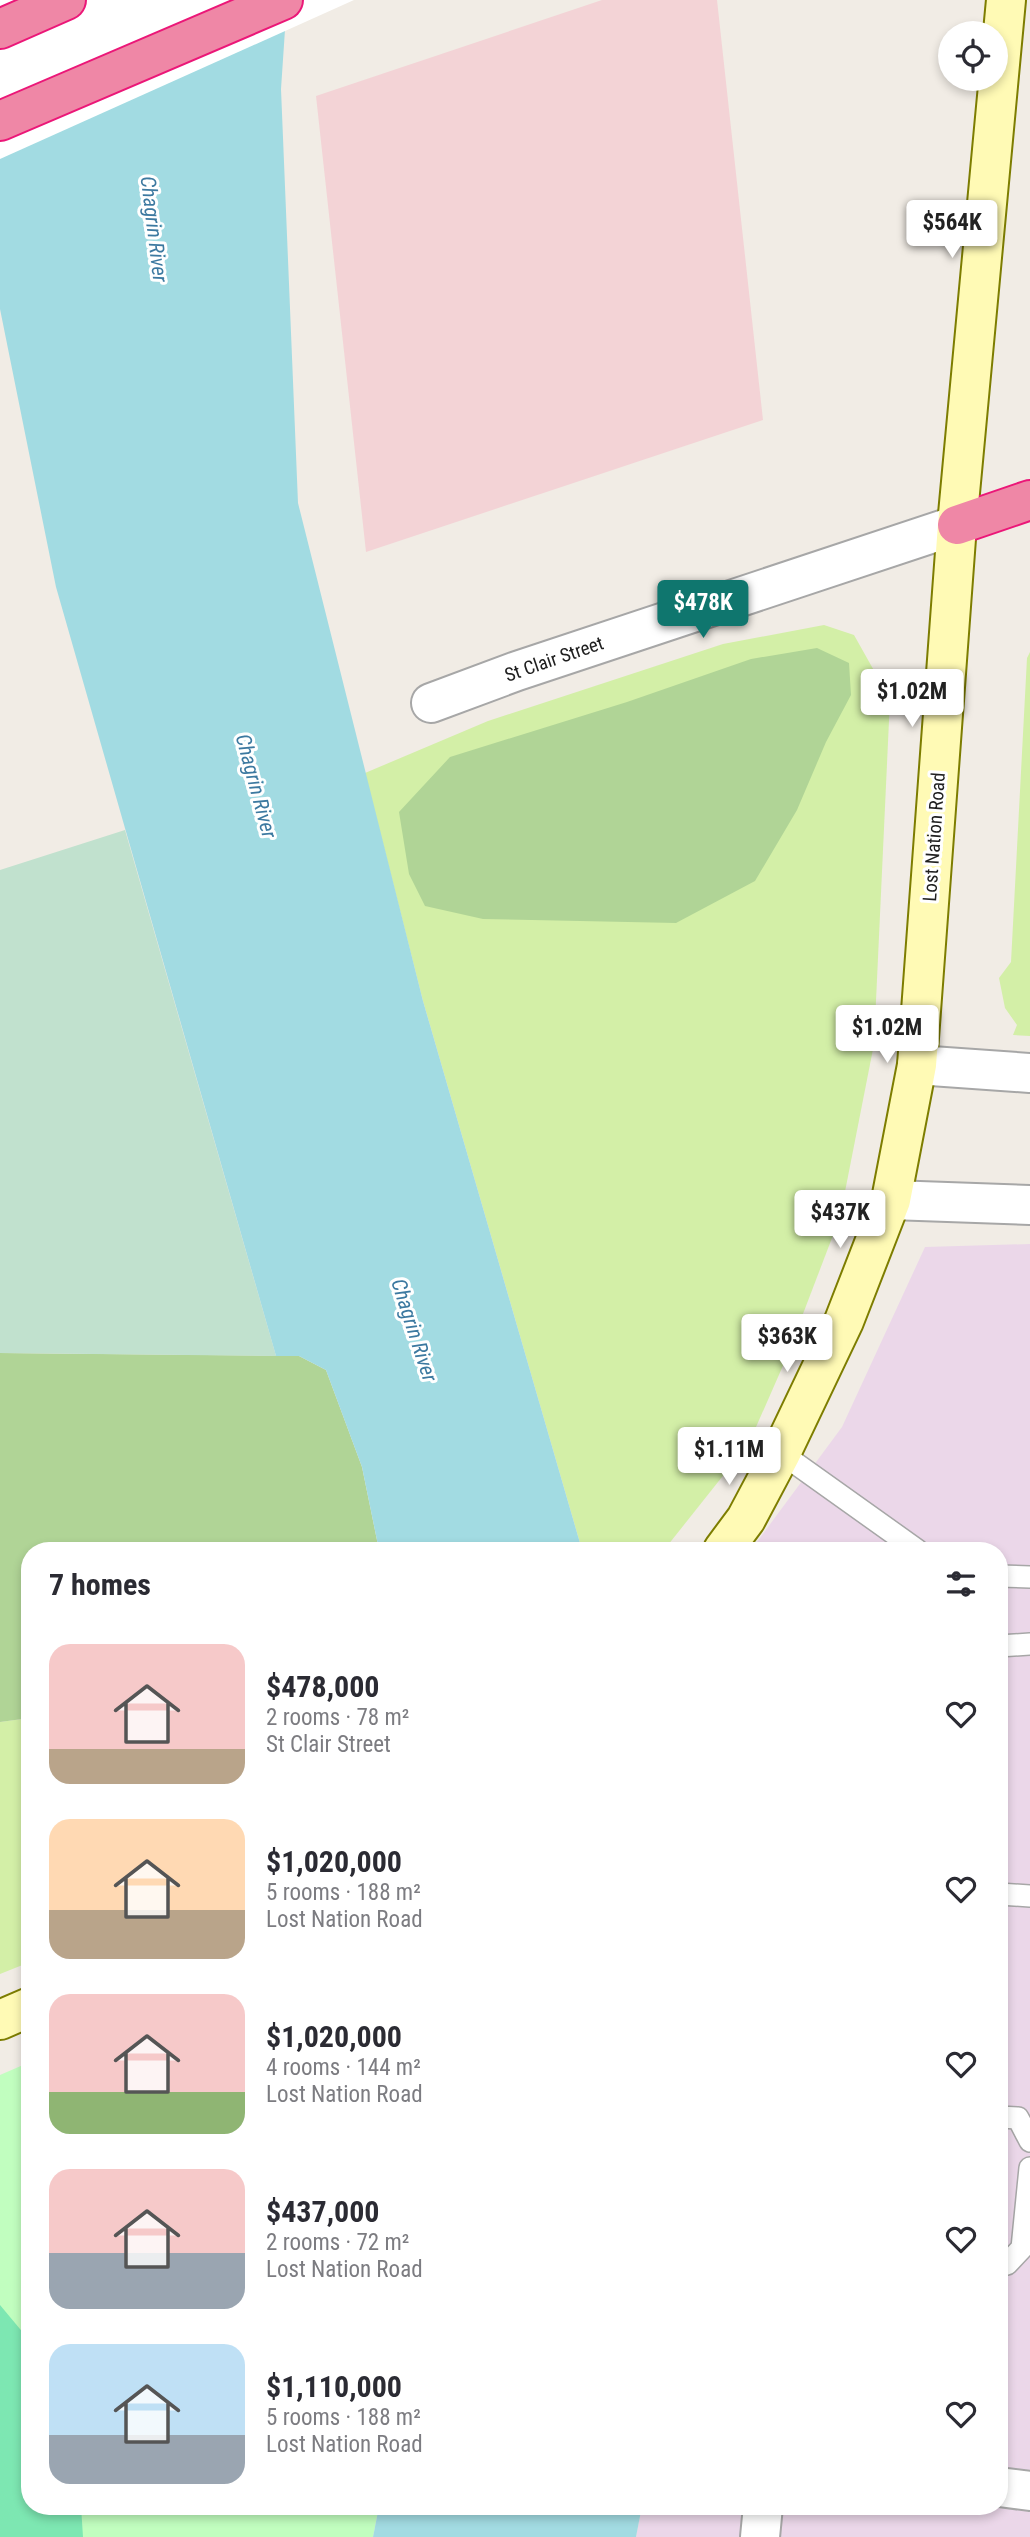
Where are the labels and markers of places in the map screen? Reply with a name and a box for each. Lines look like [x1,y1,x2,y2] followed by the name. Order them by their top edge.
[903,201,1001,260] pin: $564K
[654,580,752,640] pin: $478K
[855,670,969,729] pin: $1.02M
[830,1006,944,1065] pin: $1.02M
[791,1190,889,1250] pin: $437K
[738,1314,836,1374] pin: $363K
[672,1428,786,1487] pin: $1.11M

